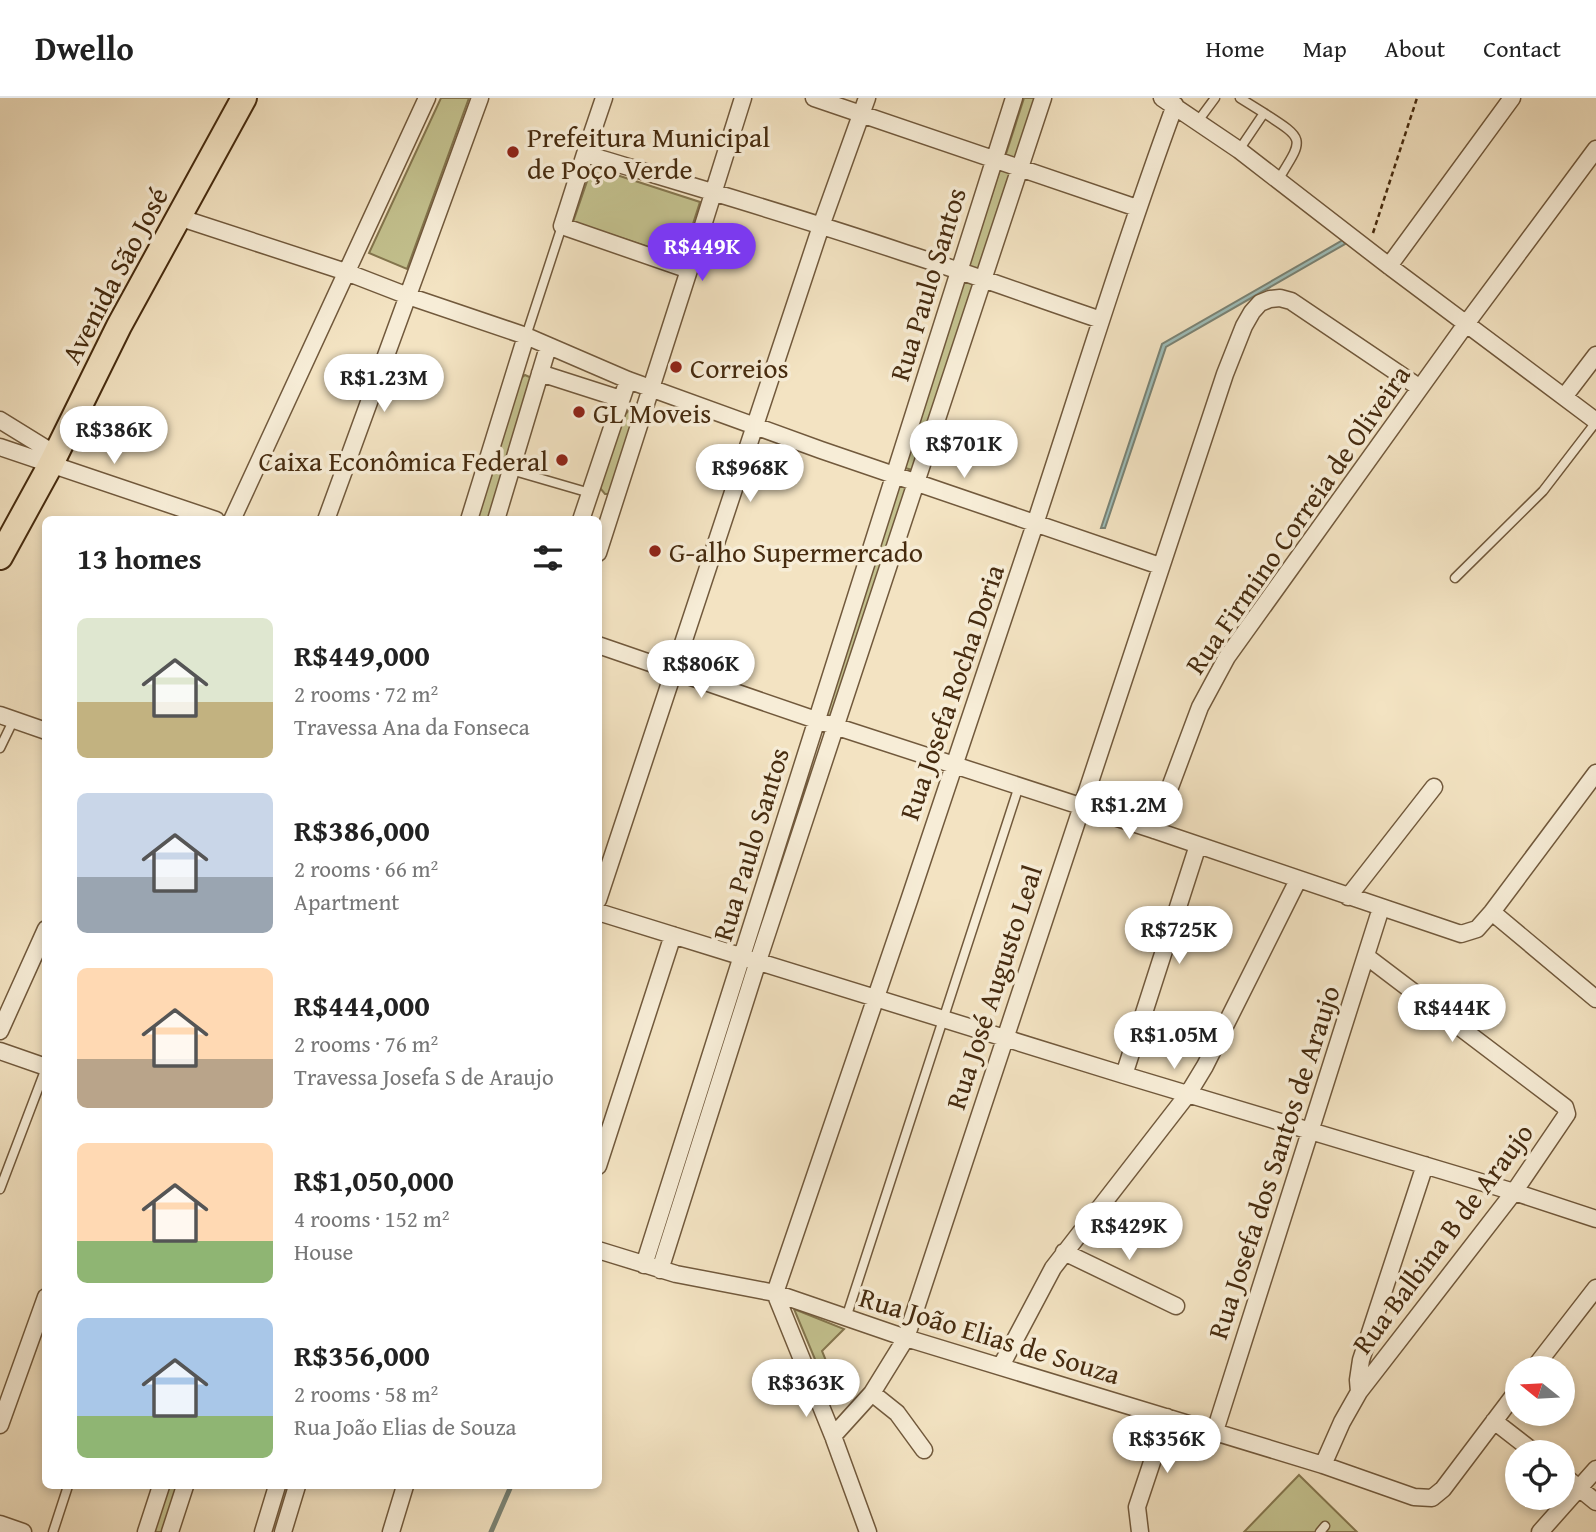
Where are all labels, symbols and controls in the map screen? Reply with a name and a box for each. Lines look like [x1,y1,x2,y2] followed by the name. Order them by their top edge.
[35,24,134,72] text: Dwello
[1206,31,1265,66] text: Home
[1303,31,1347,66] text: Map
[1385,31,1445,66] text: About
[1483,31,1561,66] text: Contact
[527,116,770,189] place label: Prefeitura Municipal de Poço Verde
[505,144,521,160] marker: Prefeitura Municipal de Poço Verde
[50,179,178,371] street label: Avenida São José
[878,182,976,386] street label: Rua Paulo Santos
[645,223,759,283] pin: R$449K
[664,229,740,262] text: R$449K
[690,347,789,388] place label: Correios
[319,354,449,414] pin: R$1.23M
[1174,356,1420,682] street label: Rua Firmino Correia de Oliveira
[668,359,684,375] marker: Correios
[340,360,428,393] text: R$1.23M
[593,392,711,433] place label: GL Moveis
[571,404,587,420] marker: GL Moveis
[57,406,171,466] pin: R$386K
[76,412,152,445] text: R$386K
[907,420,1021,480] pin: R$701K
[926,426,1002,459] text: R$701K
[258,440,548,481] place label: Caixa Econômica Federal
[693,444,807,504] pin: R$968K
[712,450,788,483] text: R$968K
[554,452,570,468] marker: Caixa Econômica Federal
[669,531,923,572] place label: G-alho Supermercado
[77,536,202,580] text: 13 homes
[529,539,567,577] icon: filters
[647,543,663,559] marker: G-alho Supermercado
[888,558,1014,825] street label: Rua Josefa Rocha Doria
[294,633,430,677] text: R$449,000
[644,640,758,700] pin: R$806K
[133,646,217,730] icon: home
[663,646,739,679] text: R$806K
[294,677,438,710] text: 2 rooms · 72 m²
[294,710,530,743] text: Travessa Ana da Fonseca
[701,742,799,946] street label: Rua Paulo Santos
[1072,782,1186,841] pin: R$1.2M
[1091,787,1167,820] text: R$1.2M
[294,808,430,852] text: R$386,000
[133,821,217,905] icon: home
[294,852,438,885] text: 2 rooms · 66 m²
[934,859,1052,1114] street label: Rua José Augusto Leal
[294,885,399,918] text: Apartment
[1122,906,1236,966] pin: R$725K
[1141,912,1217,945] text: R$725K
[1196,980,1350,1344] street label: Rua Josefa dos Santos de Araujo
[294,983,430,1027] text: R$444,000
[1395,984,1509,1044] pin: R$444K
[1414,990,1490,1023] text: R$444K
[133,996,217,1080] icon: home
[1109,1012,1239,1071] pin: R$1.05M
[1130,1017,1218,1050] text: R$1.05M
[294,1027,438,1060] text: 2 rooms · 76 m²
[294,1060,554,1093] text: Travessa Josefa S de Araujo
[1341,1114,1543,1362] street label: Rua Balbina B de Araujo
[294,1158,454,1202] text: R$1,050,000
[133,1171,217,1255] icon: home
[294,1202,449,1235] text: 4 rooms · 152 m²
[1072,1202,1186,1262] pin: R$429K
[1091,1208,1167,1241] text: R$429K
[294,1235,353,1268] text: House
[855,1276,1126,1394] street label: Rua João Elias de Souza
[294,1333,430,1377] text: R$356,000
[133,1346,217,1430] icon: home
[1505,1356,1575,1426] north arrow
[1505,1356,1575,1510] map controls
[749,1360,863,1419] pin: R$363K
[768,1365,844,1398] text: R$363K
[294,1377,438,1410] text: 2 rooms · 58 m²
[294,1410,516,1443] text: Rua João Elias de Souza
[1110,1416,1224,1475] pin: R$356K
[1129,1421,1205,1454] text: R$356K
[1505,1440,1575,1510] button: locate

